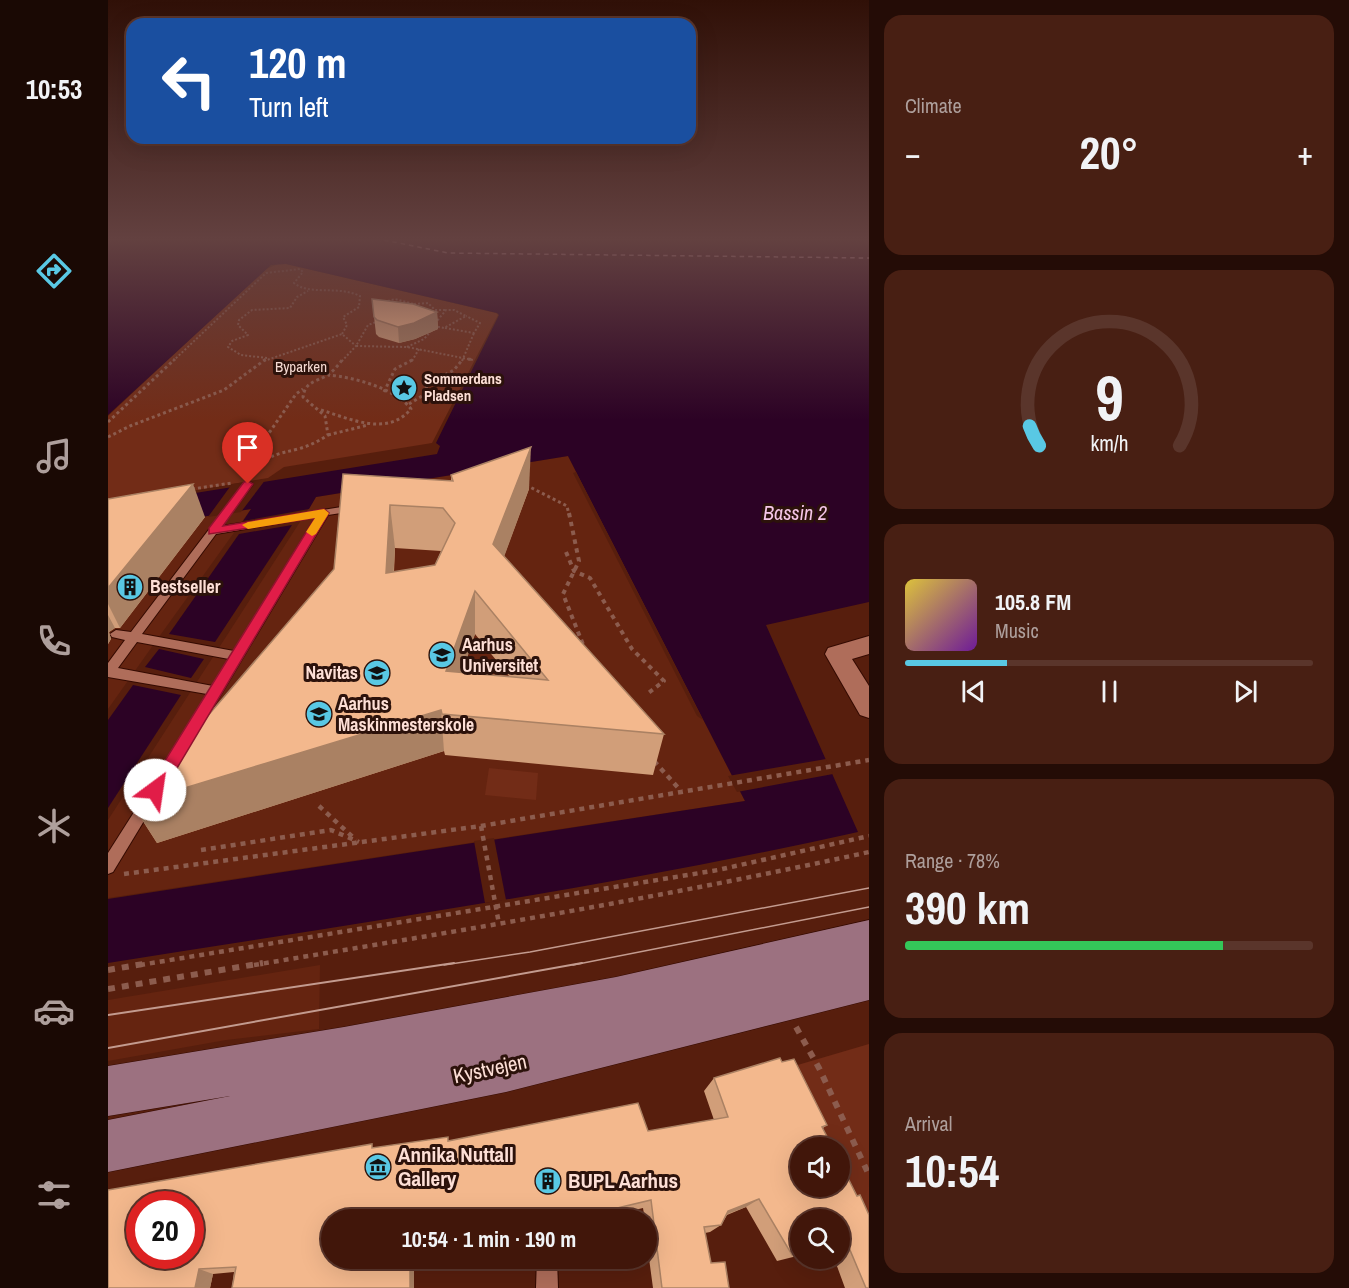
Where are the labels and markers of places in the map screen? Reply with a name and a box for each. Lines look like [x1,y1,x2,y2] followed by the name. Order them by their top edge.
[424,368,502,406] place label: Sommerdans Pladsen
[389,373,419,403] place icon: Sommerdans Pladsen
[222,422,273,484] pin
[115,572,145,602] building icon: Bestseller
[150,574,221,599] place label: Bestseller
[462,632,538,678] place label: Aarhus Universitet
[427,640,457,670] school or university icon: Aarhus Universitet
[362,658,392,688] school or university icon: Navitas
[305,660,358,685] place label: Navitas
[338,691,474,737] place label: Aarhus Maskinmesterskole
[304,699,334,729] school or university icon: Aarhus Maskinmesterskole
[398,1140,514,1193] place label: Annika Nuttall Gallery
[363,1152,393,1182] museum icon: Annika Nuttall Gallery
[533,1166,563,1196] building icon: BUPL Aarhus
[568,1166,678,1195] place label: BUPL Aarhus

